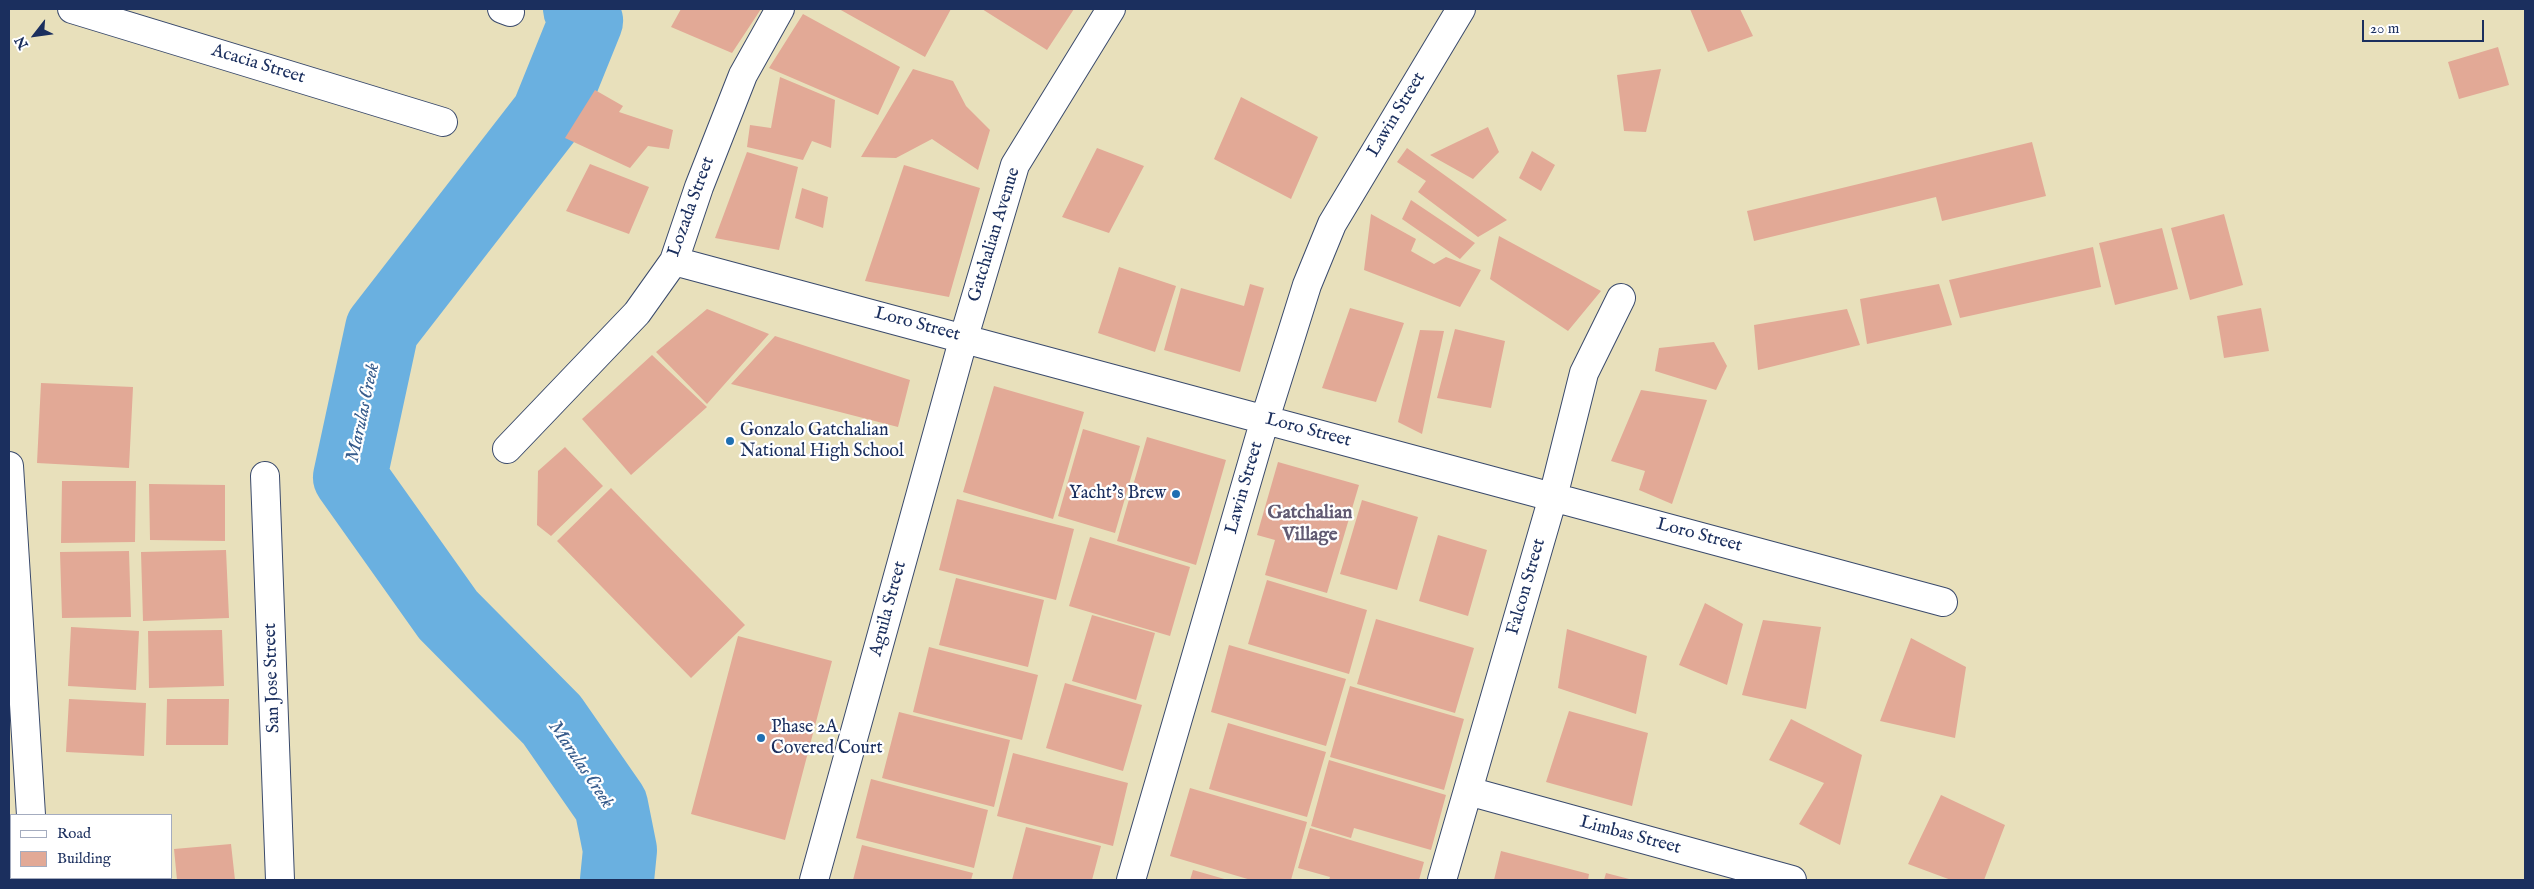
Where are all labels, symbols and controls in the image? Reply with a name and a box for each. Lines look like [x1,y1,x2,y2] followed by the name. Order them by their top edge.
[10,10,60,60] north arrow
[2364,10,2486,42] scale bar
[2370,19,2399,38] text: 20 m
[11,33,33,52] text: N
[209,41,307,89] street label: Acacia Street
[1363,69,1431,161] street label: Lawin Street
[664,154,720,260] street label: Lozada Street
[964,165,1026,305] street label: Gatchalian Avenue
[872,303,962,347] street label: Loro Street
[342,361,386,465] water label: Marulas Creek
[1263,409,1353,453] street label: Loro Street
[740,420,904,462] place label: Gonzalo Gatchalian National High School
[724,435,736,447] marker: Gonzalo Gatchalian National High School
[1221,439,1269,537] street label: Lawin Street
[1069,483,1166,505] place label: Yacht’s Brew
[1170,488,1182,500] marker: Yacht’s Brew
[1268,503,1352,547] district label: Gatchalian Village
[1654,514,1744,558] street label: Loro Street
[1503,536,1551,638] street label: Falcon Street
[866,559,912,659] street label: Aguila Street
[260,622,286,734] street label: San Jose Street
[542,717,618,813] water label: Marulas Creek
[771,717,883,760] place label: Phase 2A Covered Court
[755,732,767,744] marker: Phase 2A Covered Court
[1577,812,1683,860] street label: Limbas Street
[10,814,172,879] legend
[57,824,91,843] text: Road
[57,849,111,868] text: Building

